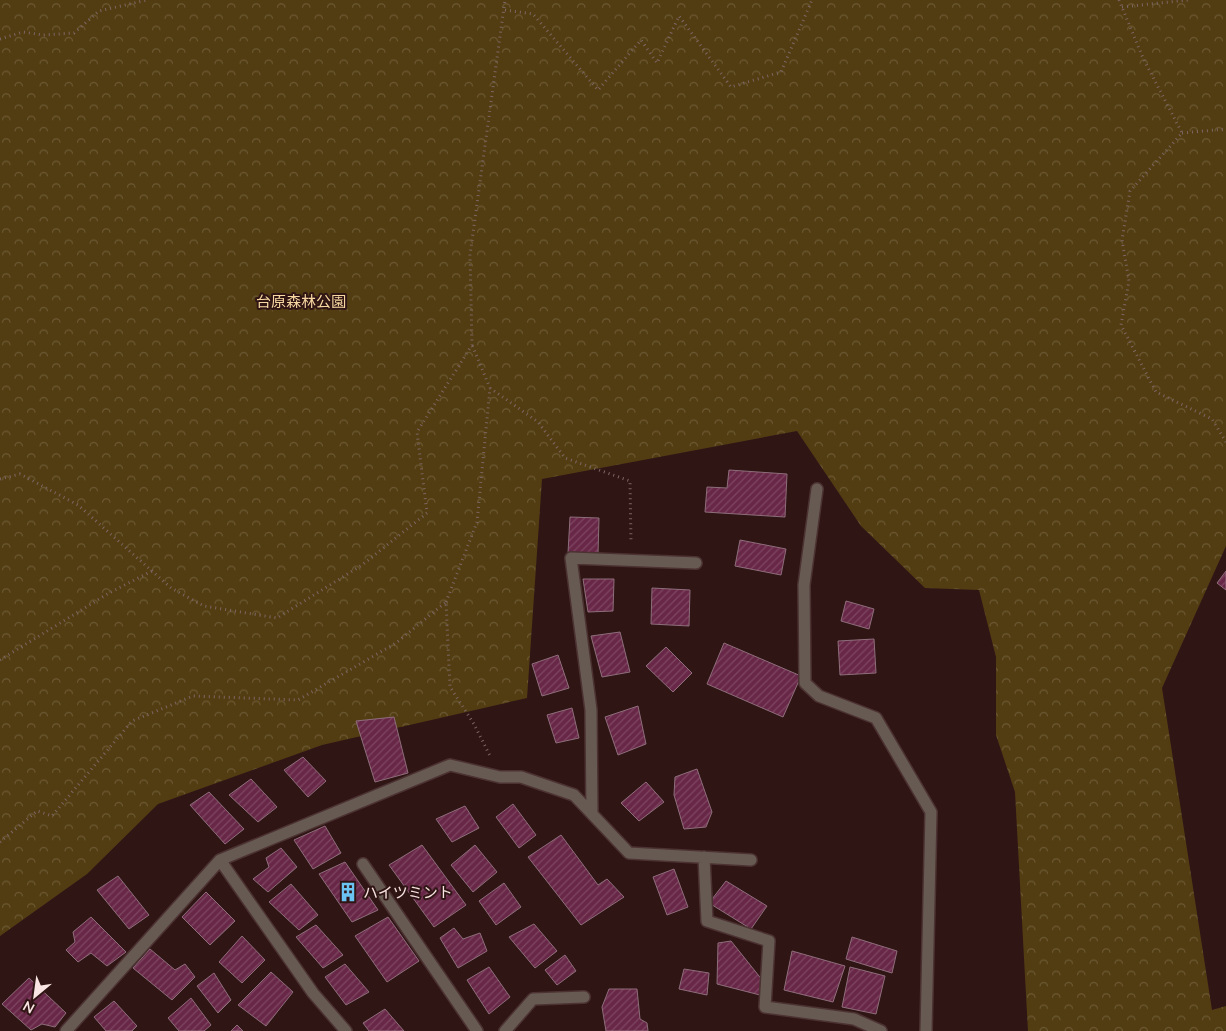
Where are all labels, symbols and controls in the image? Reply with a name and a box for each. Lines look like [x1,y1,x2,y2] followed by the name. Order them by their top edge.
[256,292,346,311] park label: 台原森林公園
[337,881,359,903] building icon: ハイツミント
[363,883,453,902] place label: ハイツミント
[10,971,60,1021] north arrow
[20,997,38,1018] text: N

